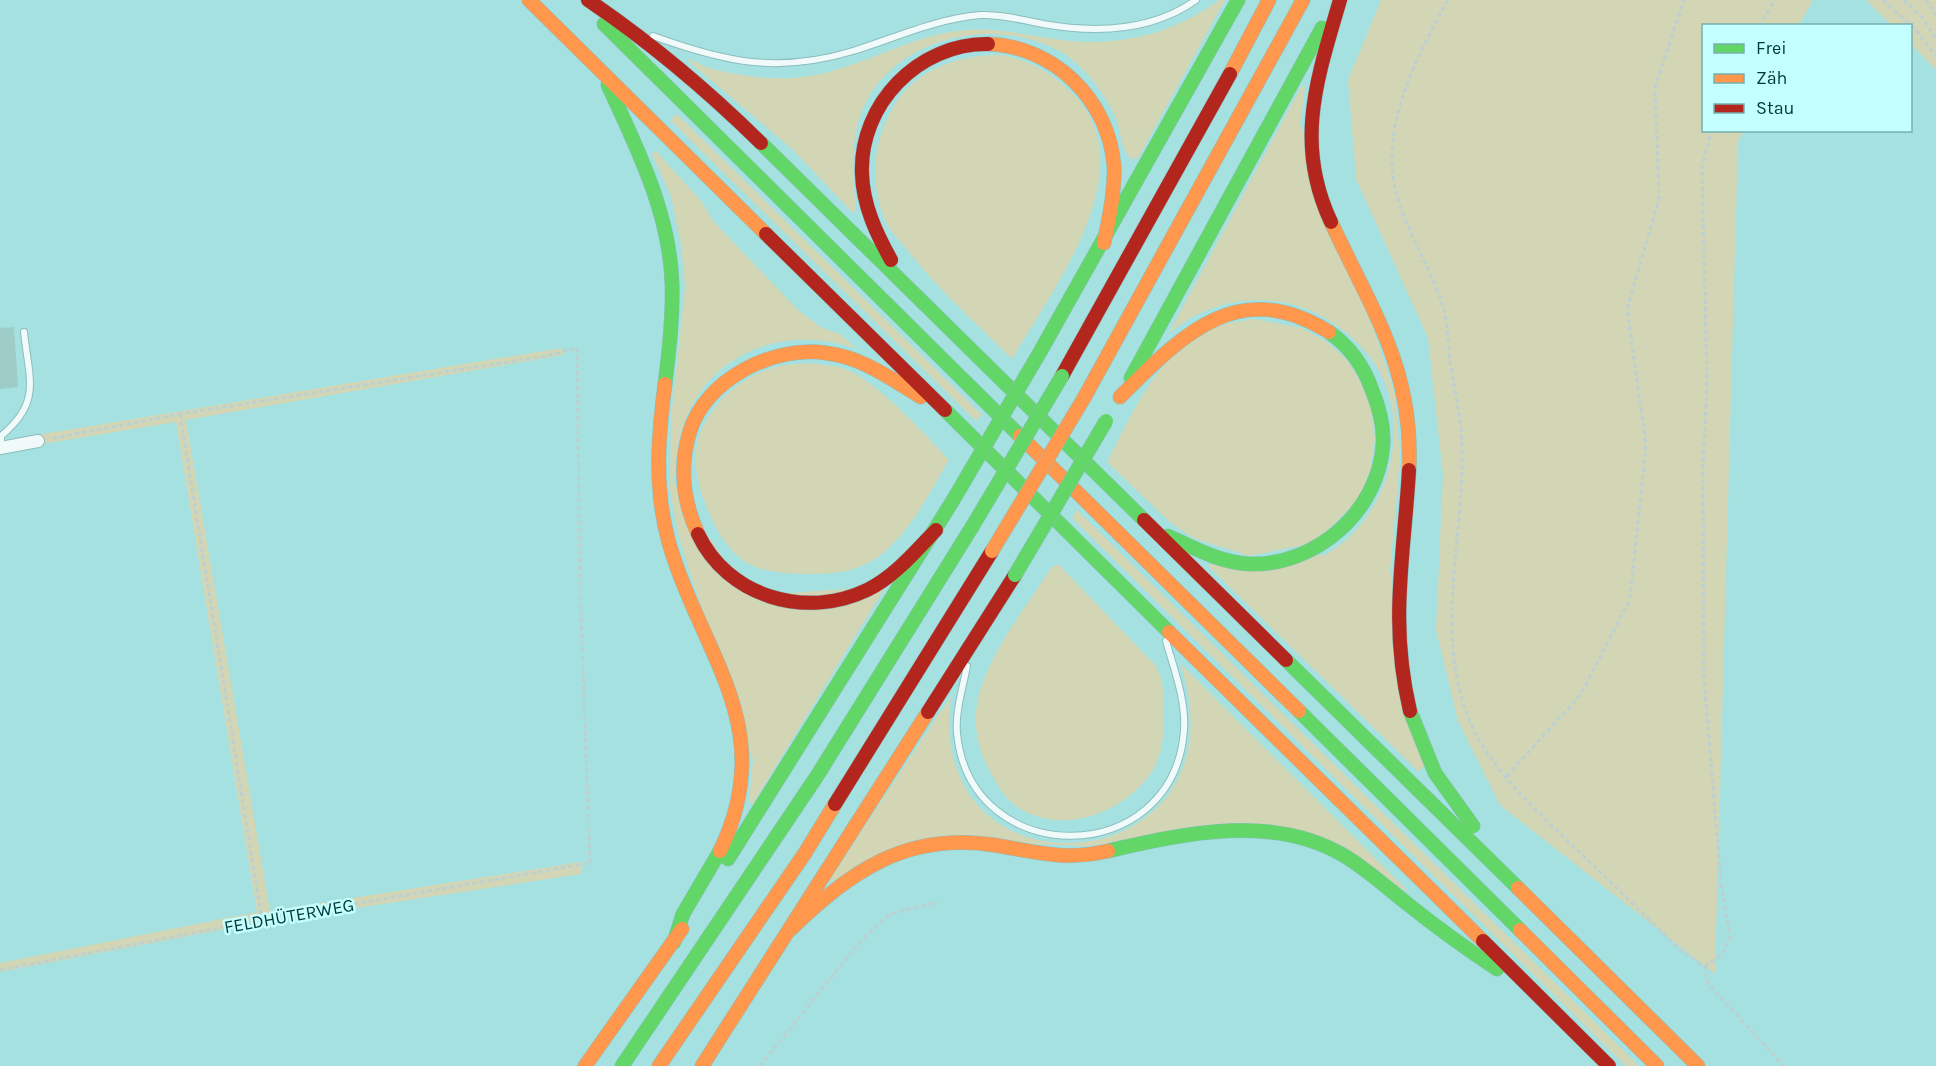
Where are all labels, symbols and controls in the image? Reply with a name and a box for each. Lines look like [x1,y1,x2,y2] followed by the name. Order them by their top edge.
[1702,24,1912,132] legend
[1756,37,1787,59] text: Frei
[1756,67,1787,89] text: Zäh
[1756,97,1794,119] text: Stau
[222,894,356,938] street label: FELDHÜTERWEG

